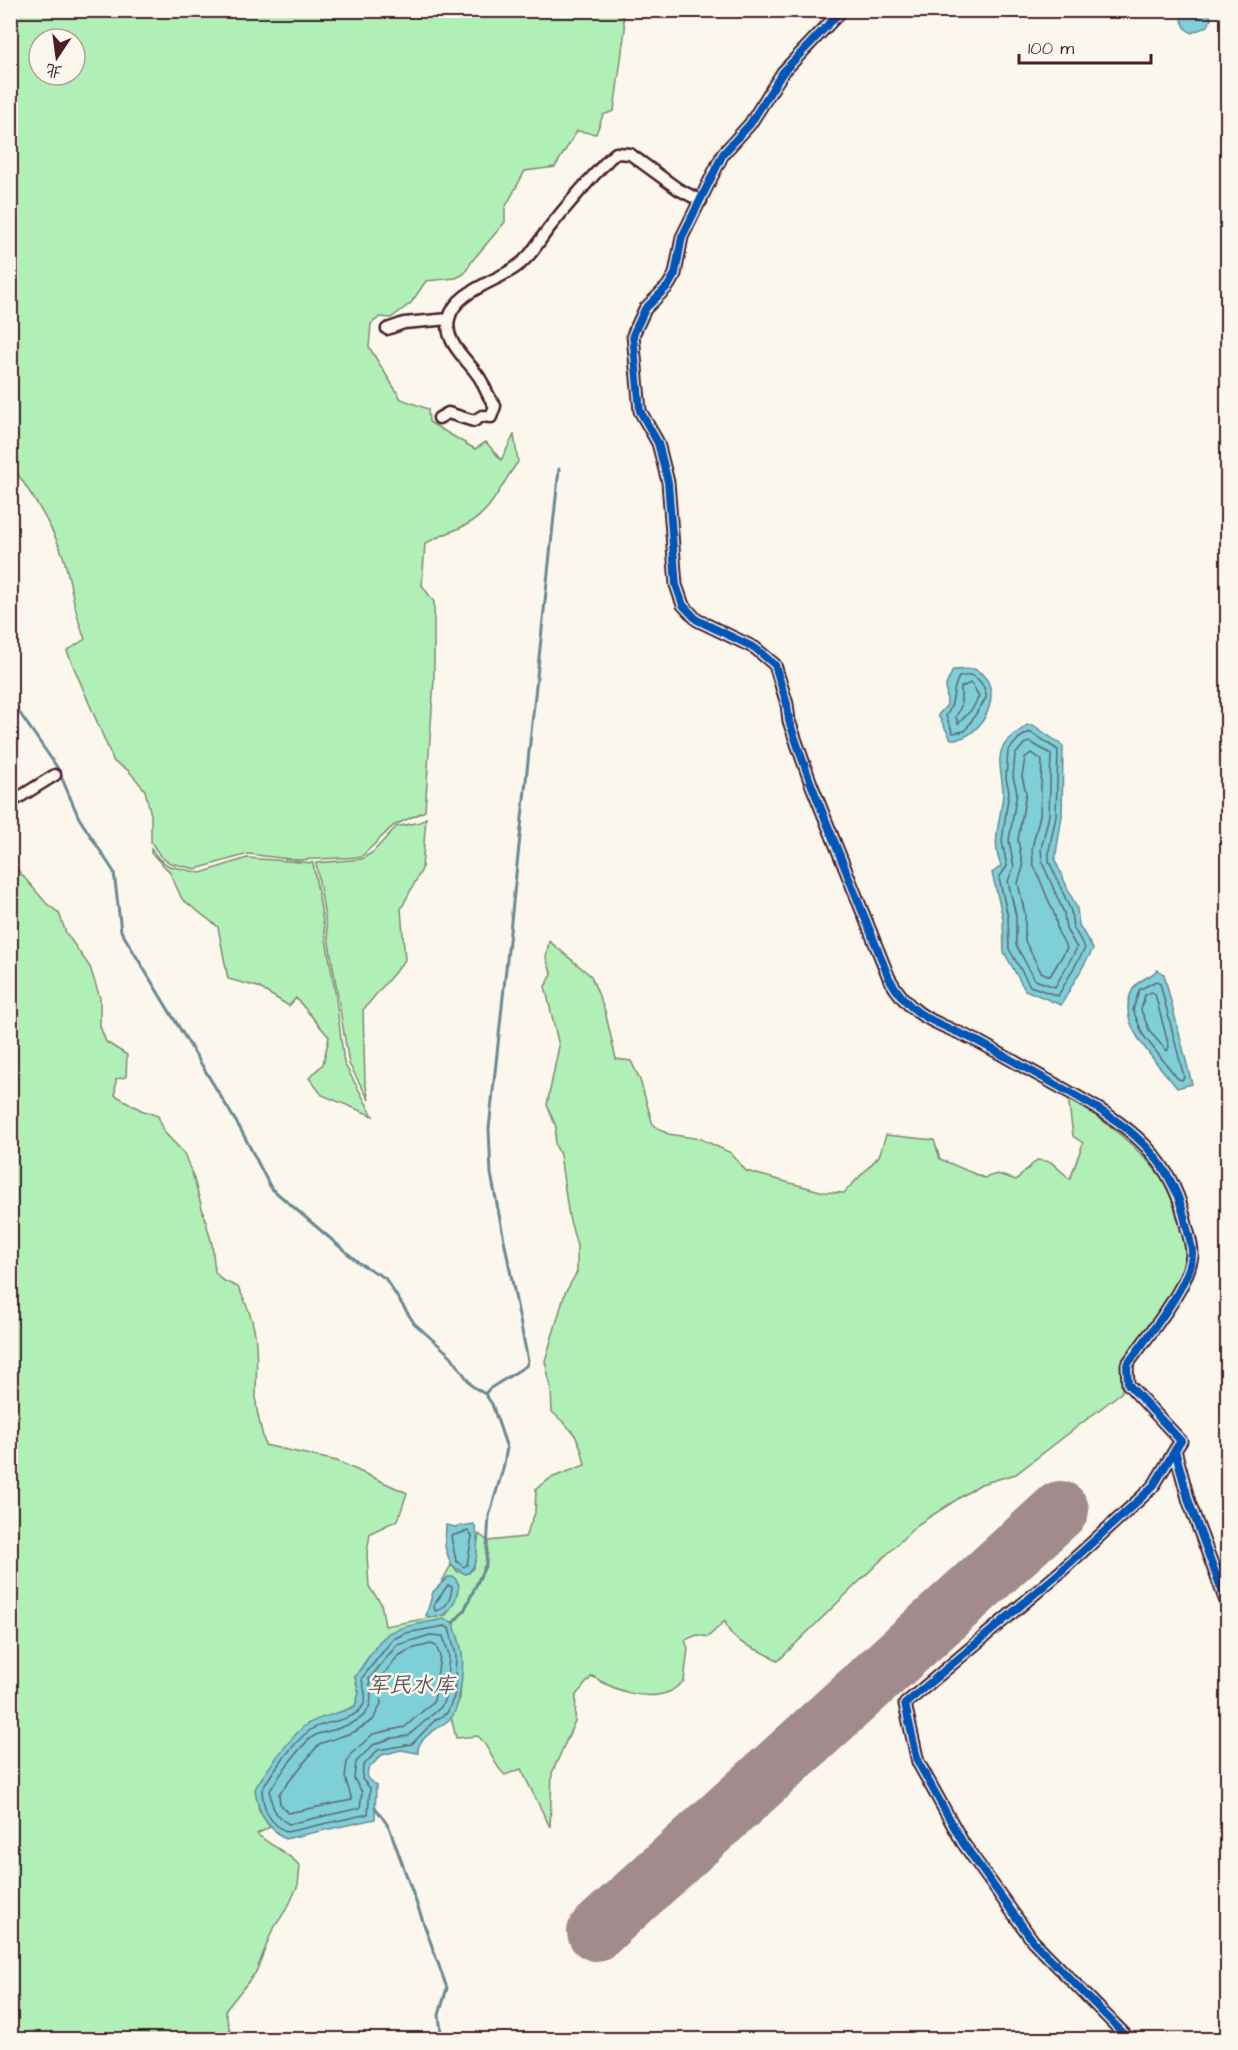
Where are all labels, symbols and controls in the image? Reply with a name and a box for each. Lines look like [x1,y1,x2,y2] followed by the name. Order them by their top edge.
[27,27,87,87] north arrow
[1019,27,1151,65] scale bar
[1028,36,1074,61] text: 100 m
[44,58,64,83] text: 北
[367,1670,457,1701] water label: 军民水库

